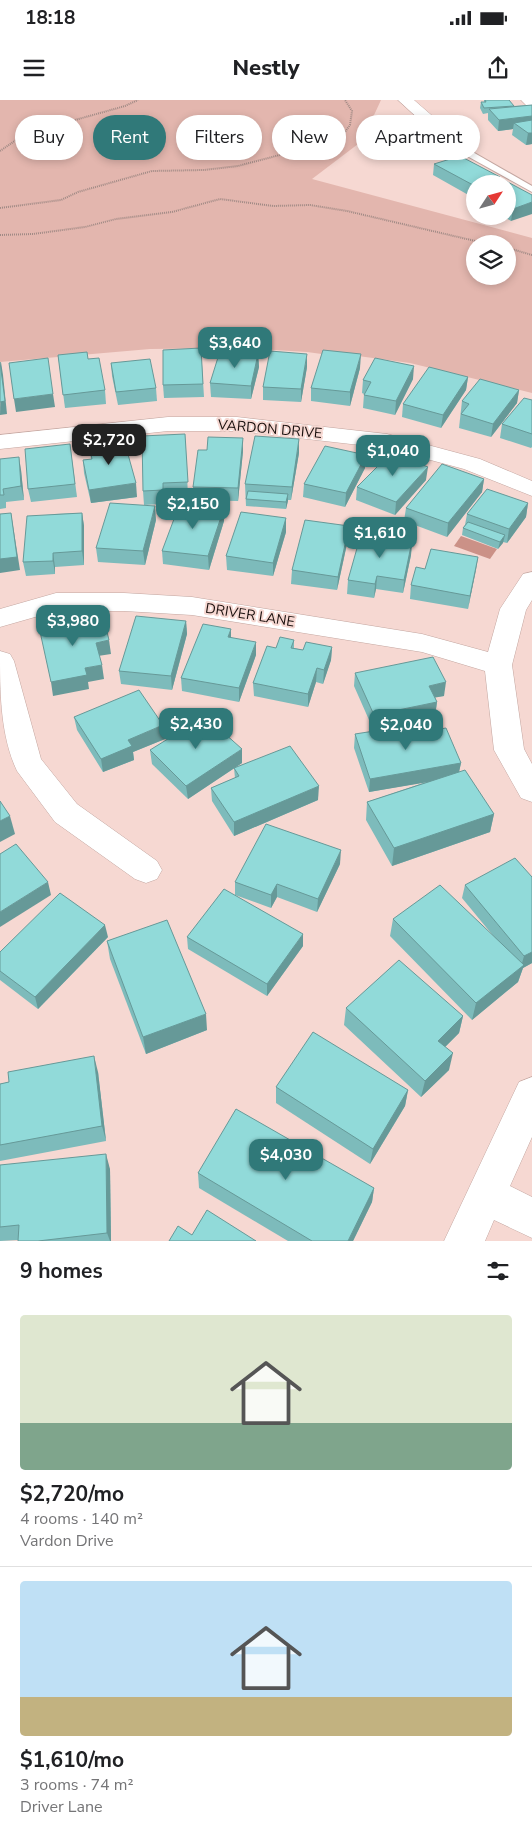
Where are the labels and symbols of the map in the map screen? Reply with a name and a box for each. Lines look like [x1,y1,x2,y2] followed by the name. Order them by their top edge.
[466,175,516,225] north arrow
[194,326,276,369] pin: $3,640
[216,415,323,443] street label: VARDON DRIVE
[68,424,150,466] pin: $2,720
[352,434,434,477] pin: $1,040
[152,488,234,530] pin: $2,150
[339,516,421,559] pin: $1,610
[204,599,296,631] street label: DRIVER LANE
[32,604,114,647] pin: $3,980
[155,708,237,750] pin: $2,430
[365,708,447,751] pin: $2,040
[245,1138,327,1181] pin: $4,030

